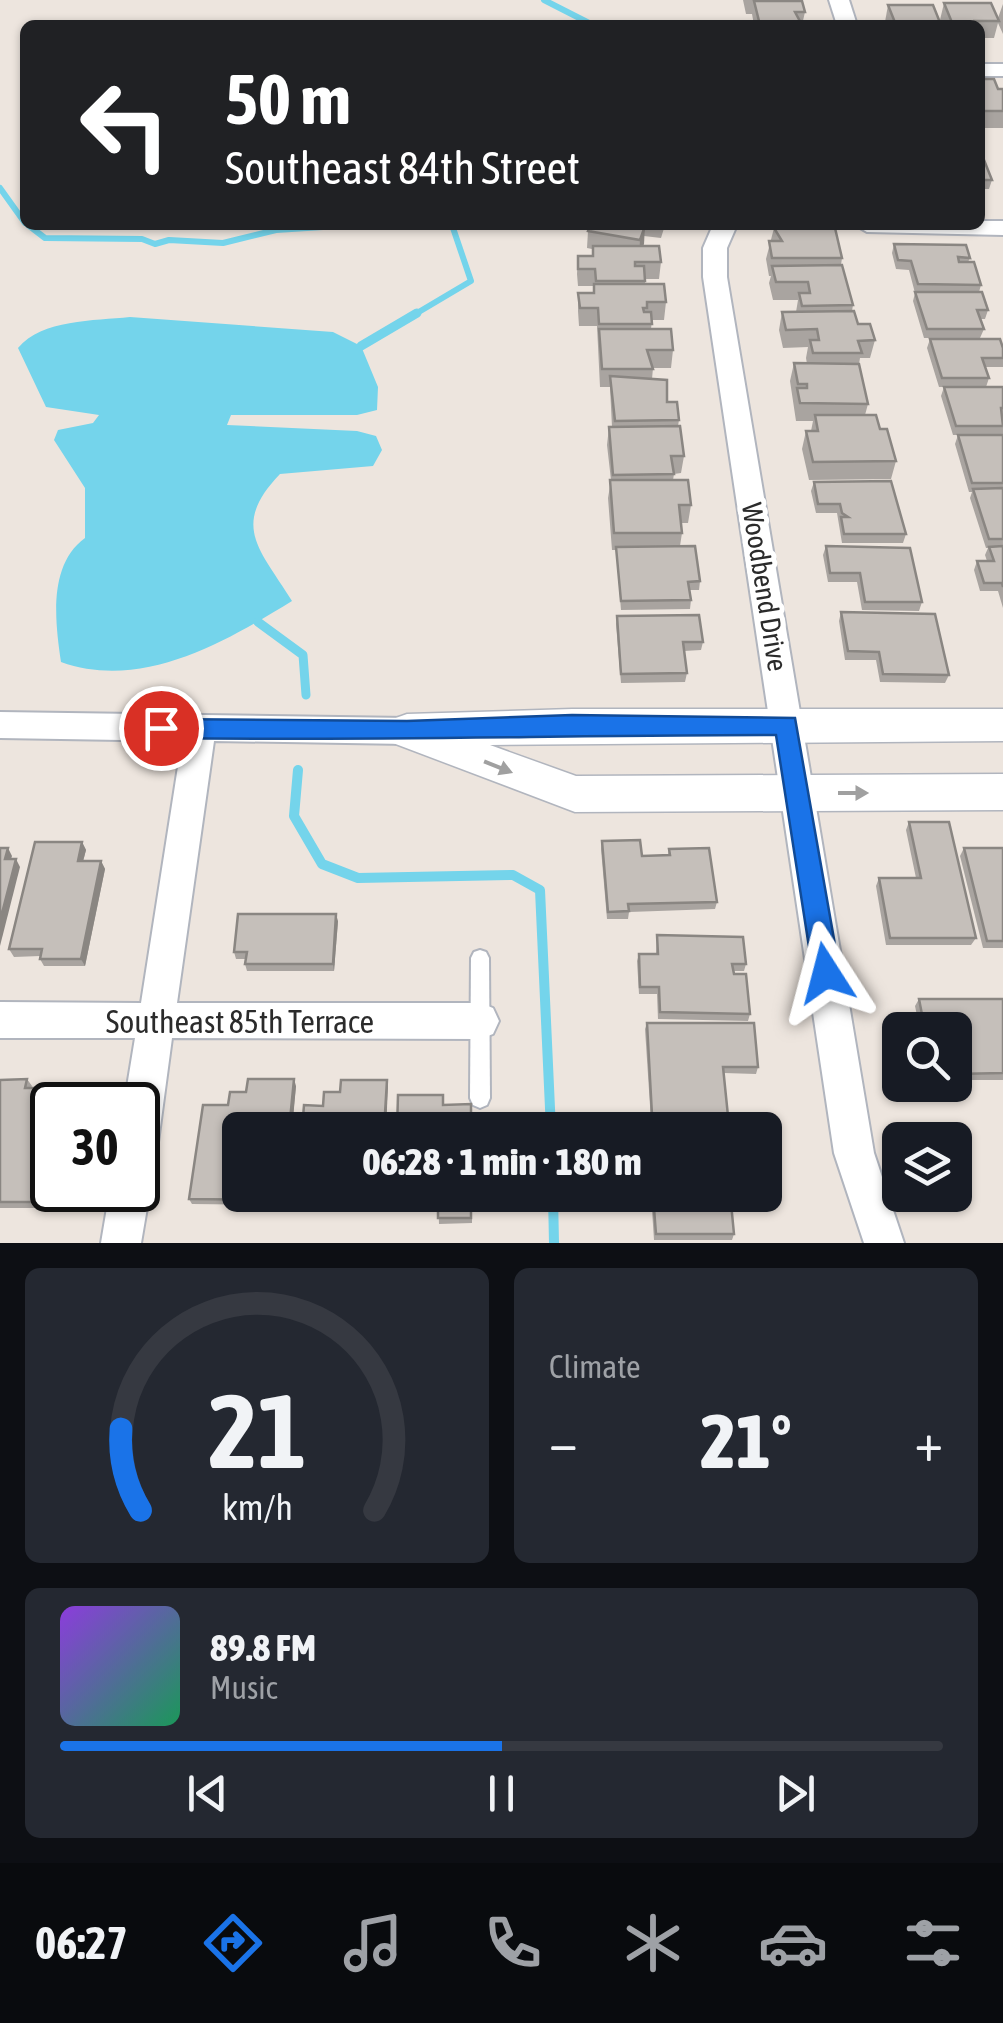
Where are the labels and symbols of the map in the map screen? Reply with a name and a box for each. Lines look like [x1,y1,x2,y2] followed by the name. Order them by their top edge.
[736,501,794,673] street label: Woodbend Drive
[119,686,204,771] pin
[483,760,513,776] one-way arrow
[838,785,870,801] one-way arrow
[774,921,878,1025] position arrow
[106,1003,374,1040] street label: Southeast 85th Terrace
[30,1082,160,1212] speed limit sign: 30

